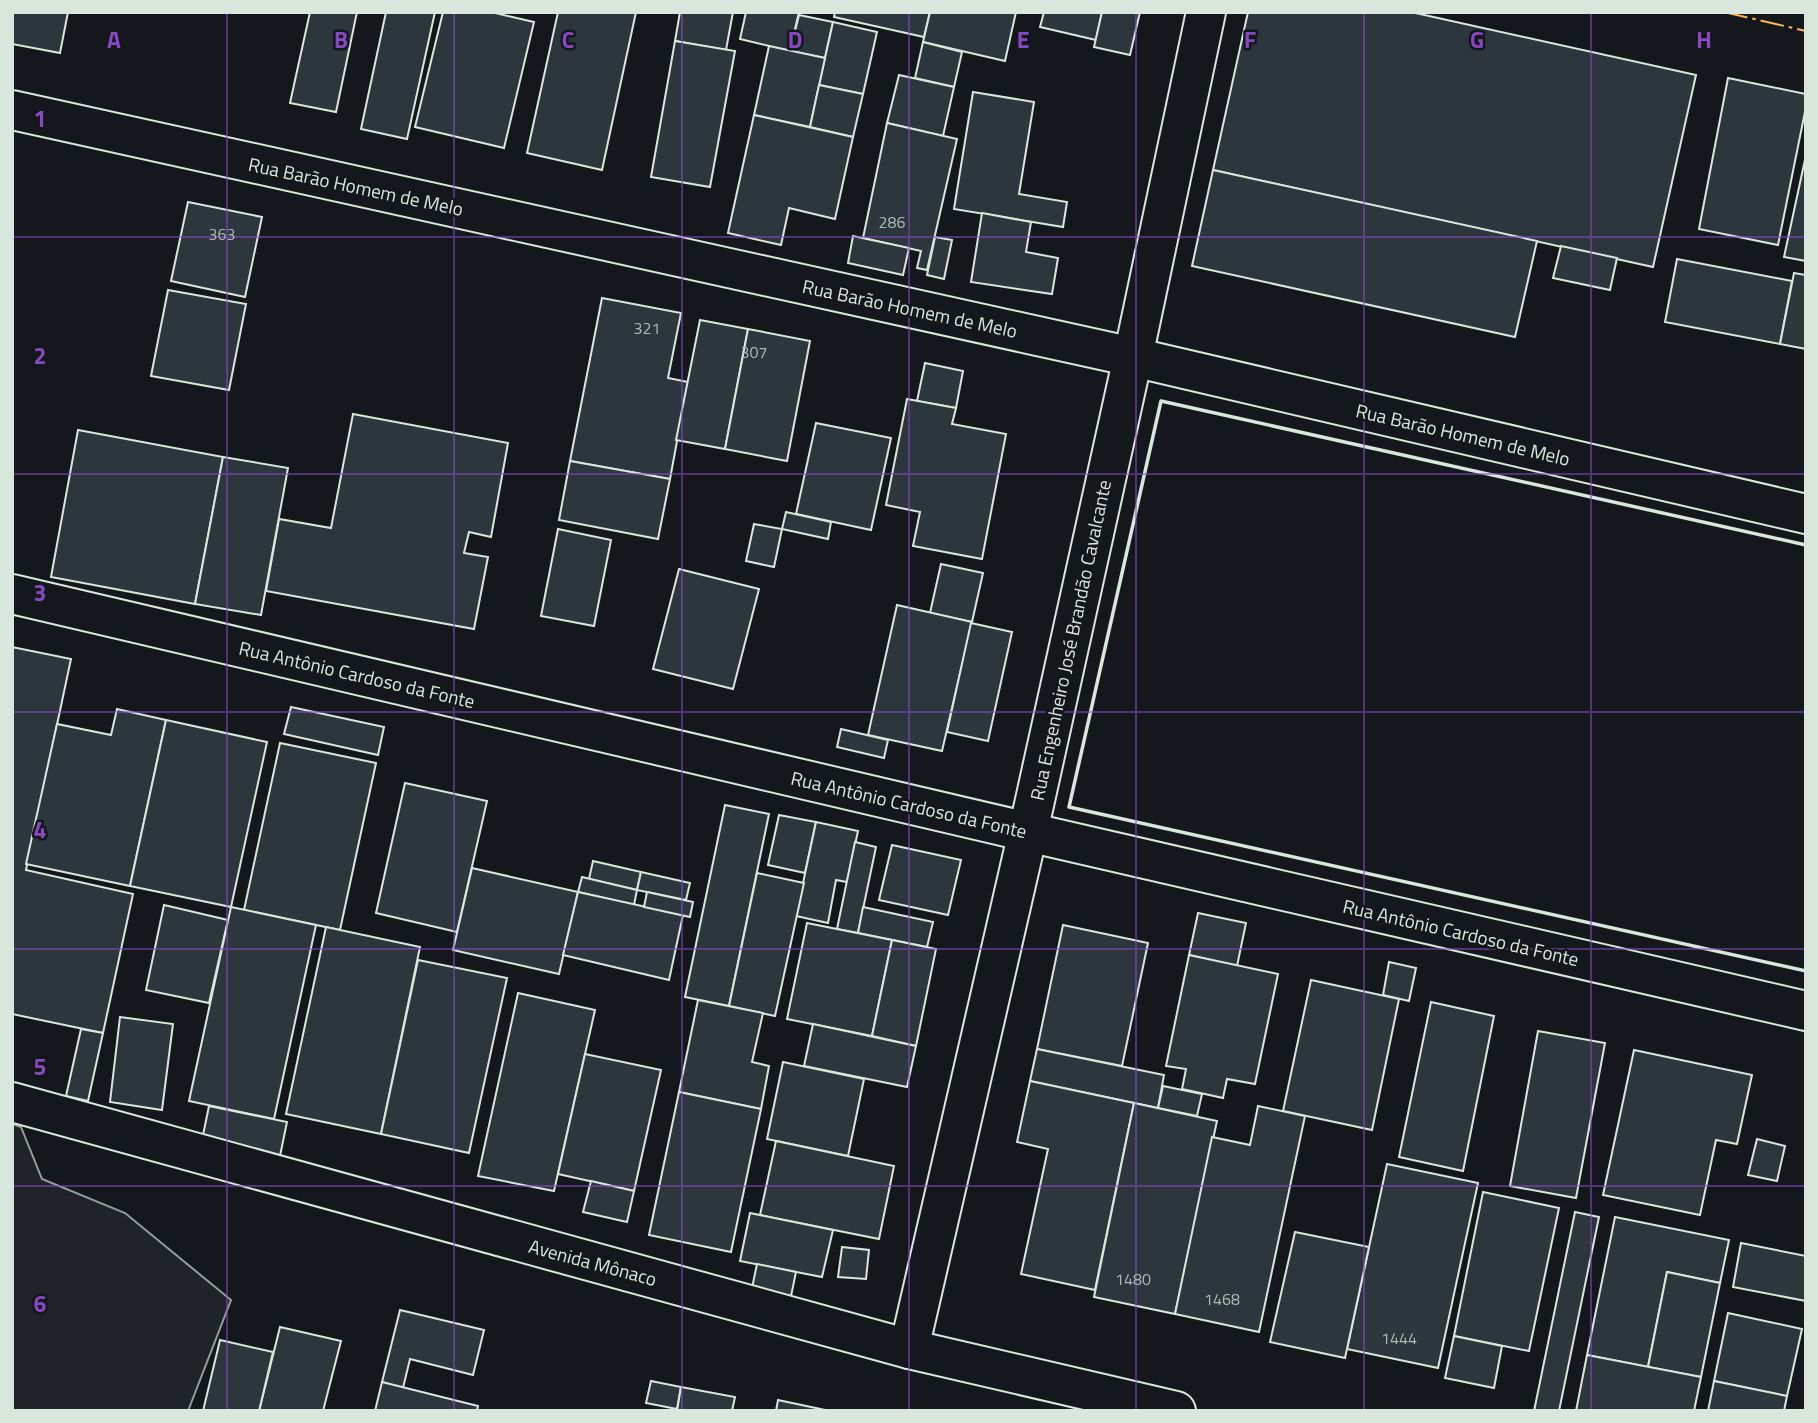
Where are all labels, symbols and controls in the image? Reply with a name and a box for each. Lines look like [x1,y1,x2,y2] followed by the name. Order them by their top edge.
[107,22,121,57] text: A
[334,22,348,57] text: B
[562,22,574,57] text: C
[788,22,802,57] text: D
[1017,22,1029,57] text: E
[1244,22,1256,57] text: F
[1470,22,1484,57] text: G
[1696,22,1712,57] text: H
[34,101,46,136] text: 1
[246,149,466,223] street label: Rua Barão Homem de Melo
[879,210,905,234] house number: 286
[209,222,235,246] house number: 363
[800,271,1020,345] street label: Rua Barão Homem de Melo
[634,316,660,340] house number: 321
[34,338,46,373] text: 2
[741,340,767,364] house number: 307
[1353,395,1573,473] street label: Rua Barão Homem de Melo
[1022,477,1118,803] street label: Rua Engenheiro José Brandão Cavalcante
[34,575,46,610] text: 3
[236,633,478,715] street label: Rua Antônio Cardoso da Fonte
[788,763,1030,845] street label: Rua Antônio Cardoso da Fonte
[34,812,46,847] text: 4
[1340,891,1582,973] street label: Rua Antônio Cardoso da Fonte
[34,1049,46,1084] text: 5
[526,1231,660,1293] street label: Avenida Mônaco
[1115,1267,1151,1291] house number: 1480
[34,1286,47,1321] text: 6
[1204,1287,1240,1311] house number: 1468
[1381,1326,1417,1350] house number: 1444

